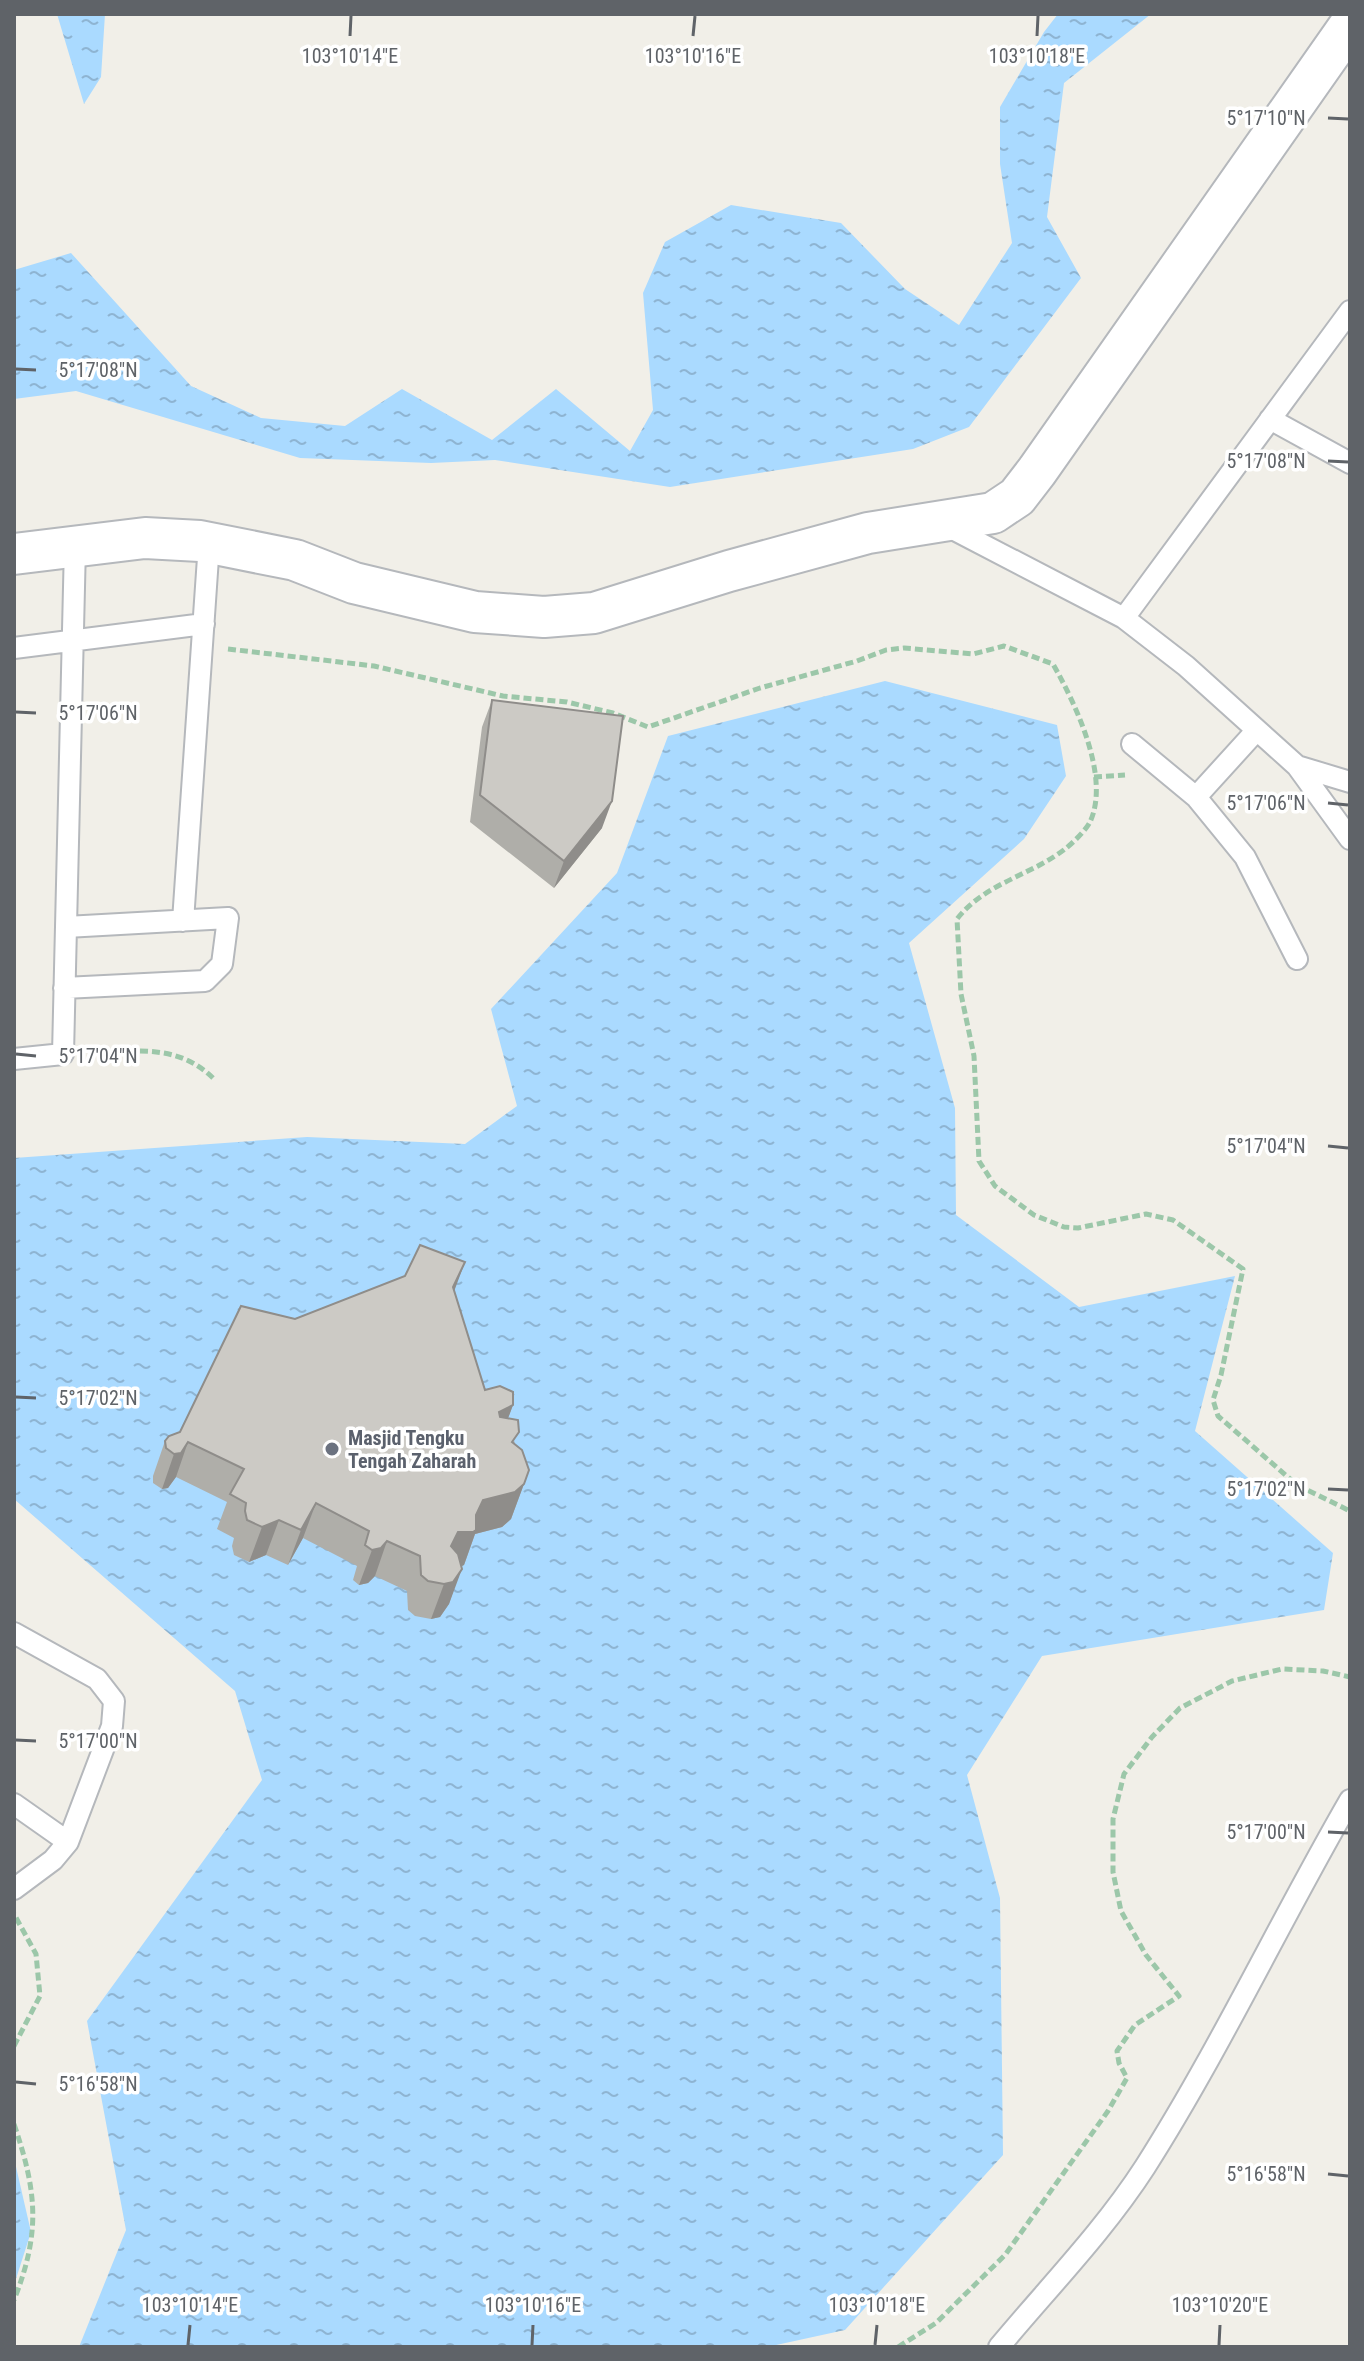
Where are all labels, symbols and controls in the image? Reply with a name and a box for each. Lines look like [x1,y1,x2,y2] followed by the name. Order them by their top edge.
[302,44,398,68] text: 103°10'14"E
[645,44,741,68] text: 103°10'16"E
[989,44,1085,68] text: 103°10'18"E
[1226,106,1306,130] text: 5°17'10"N
[58,358,138,382] text: 5°17'08"N
[1226,449,1306,473] text: 5°17'08"N
[58,701,138,725] text: 5°17'06"N
[1226,791,1306,815] text: 5°17'06"N
[58,1044,138,1068] text: 5°17'04"N
[1226,1134,1306,1158] text: 5°17'04"N
[58,1386,138,1410] text: 5°17'02"N
[348,1426,476,1473] place label: Masjid Tengku Tengah Zaharah
[323,1440,341,1458] marker: Masjid Tengku Tengah Zaharah
[1226,1477,1306,1501] text: 5°17'02"N
[58,1729,138,1753] text: 5°17'00"N
[1226,1820,1306,1844] text: 5°17'00"N
[58,2072,138,2096] text: 5°16'58"N
[1226,2162,1306,2186] text: 5°16'58"N
[142,2293,238,2317] text: 103°10'14"E
[485,2293,581,2317] text: 103°10'16"E
[829,2293,925,2317] text: 103°10'18"E
[1172,2293,1268,2317] text: 103°10'20"E

